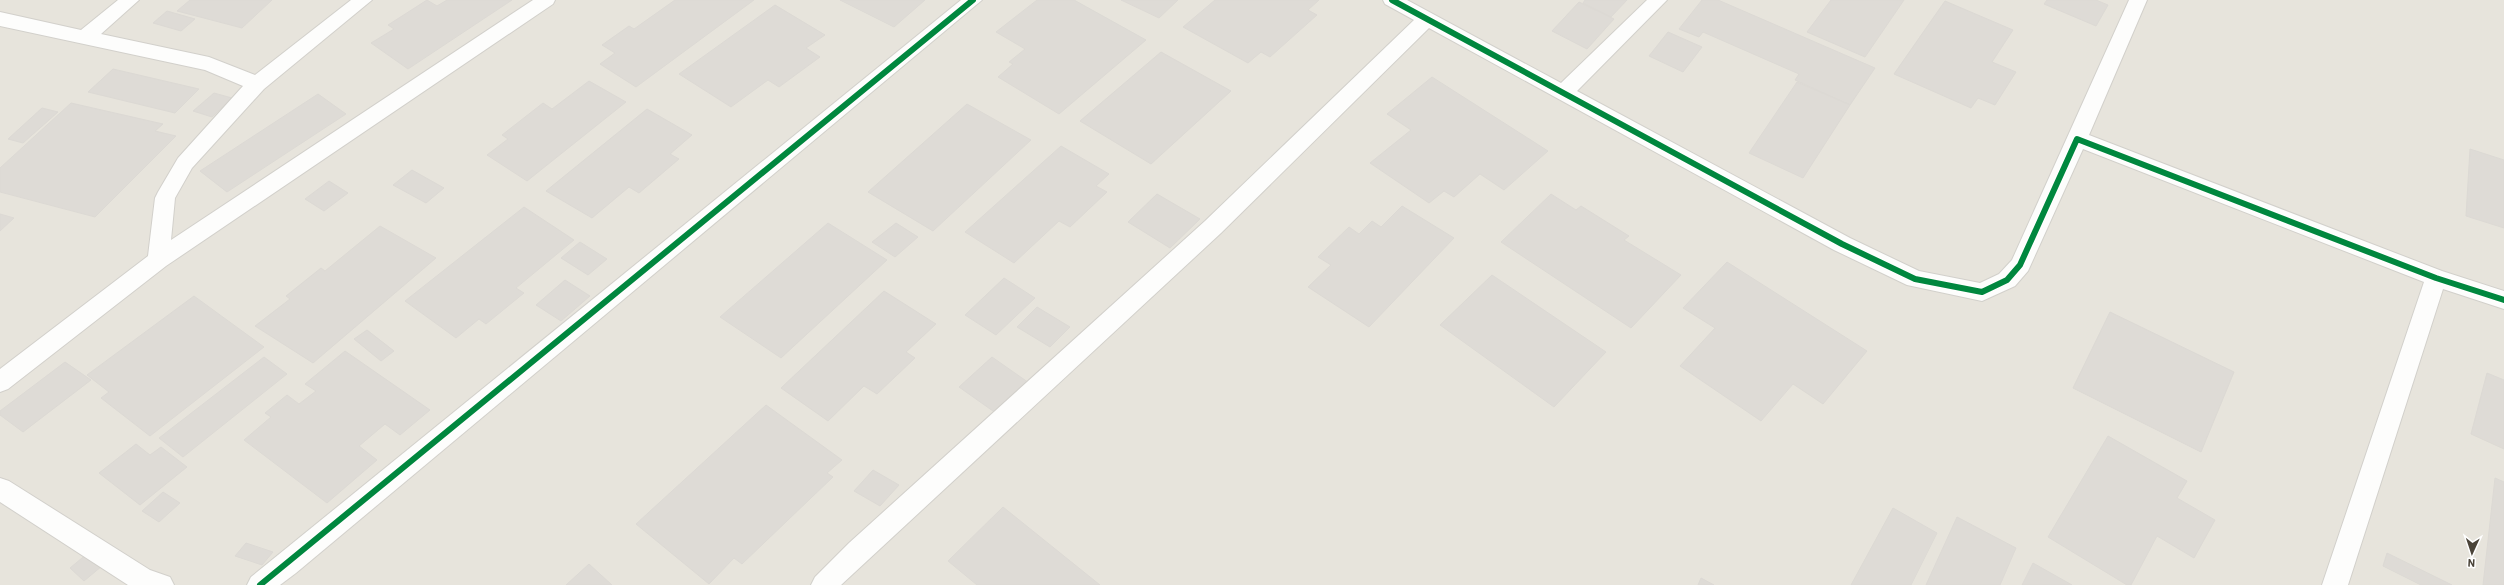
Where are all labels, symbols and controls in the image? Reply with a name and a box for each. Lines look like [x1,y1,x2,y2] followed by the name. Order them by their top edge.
[2452,533,2492,573] north arrow
[2467,557,2475,570] text: N

